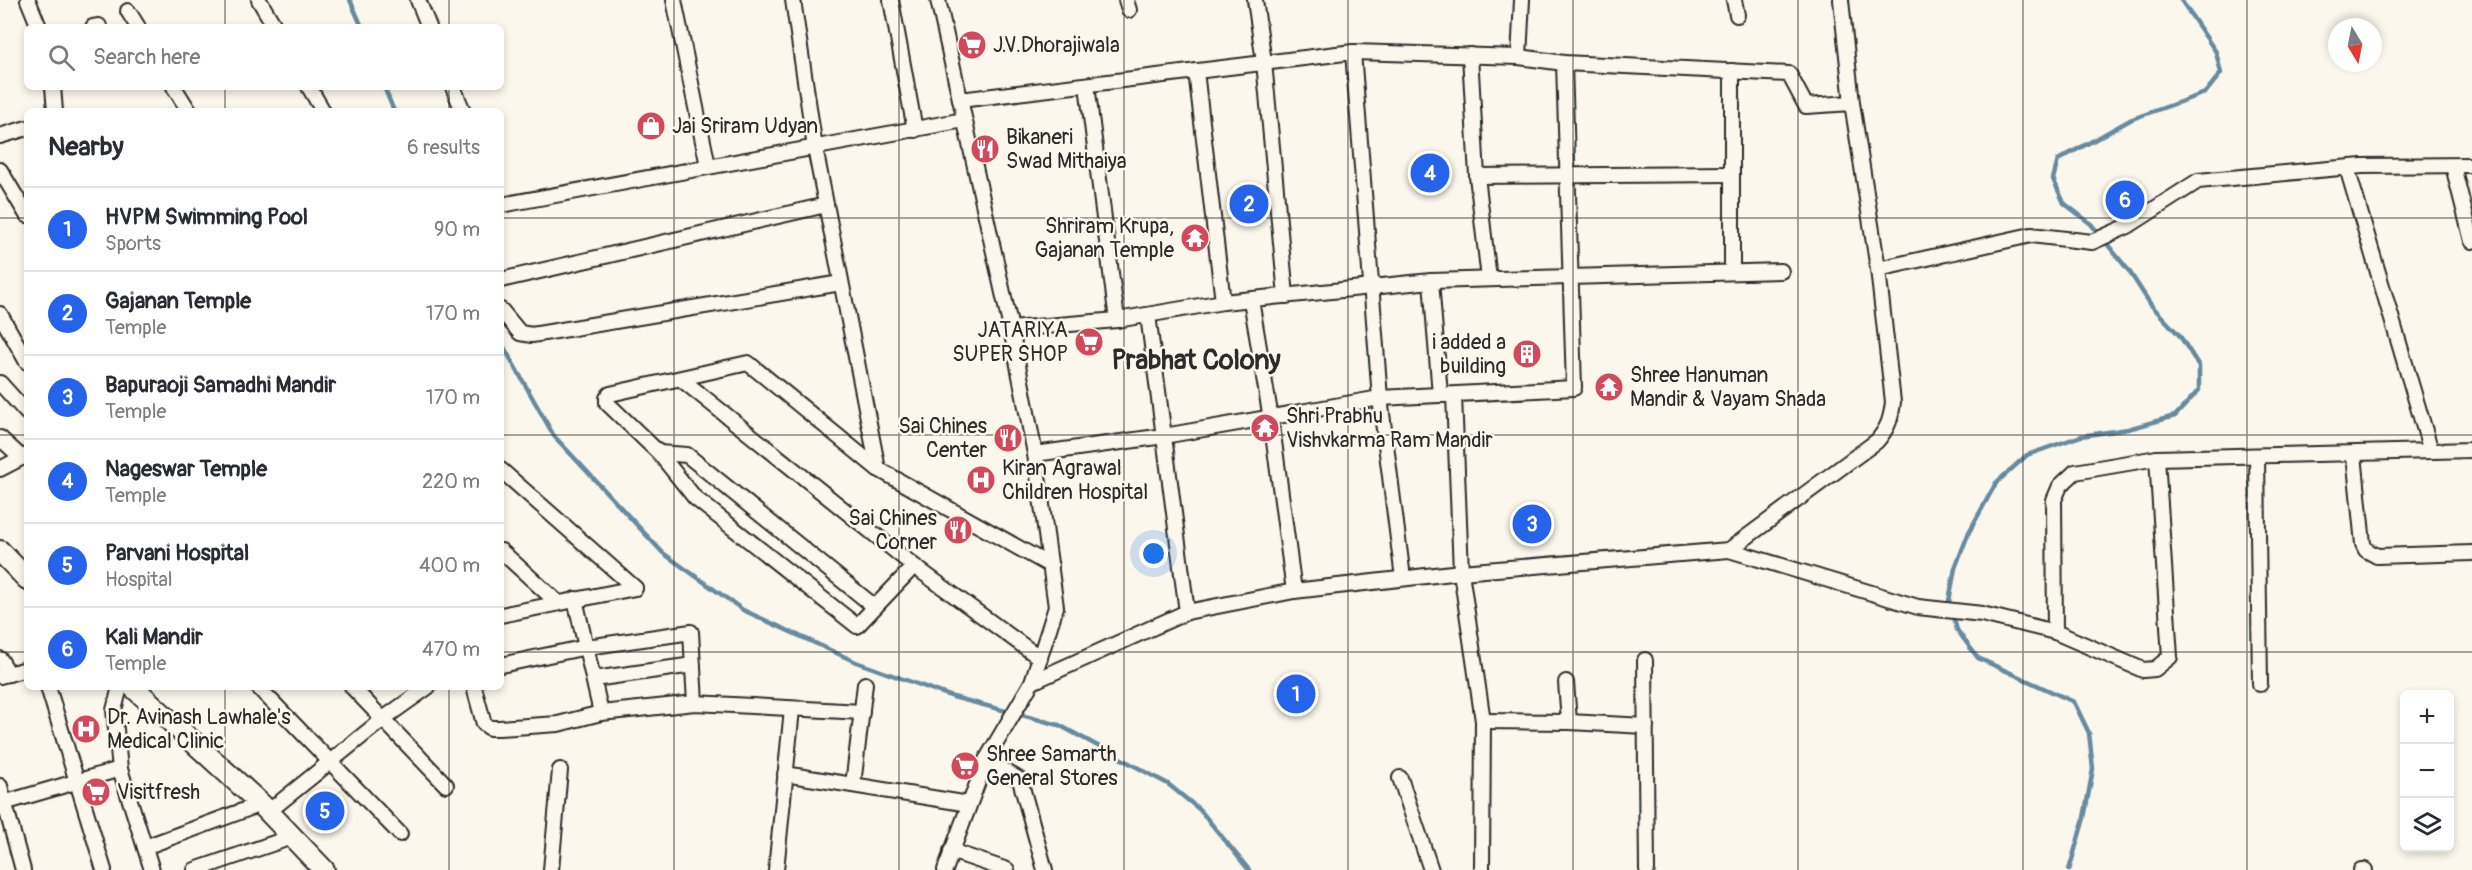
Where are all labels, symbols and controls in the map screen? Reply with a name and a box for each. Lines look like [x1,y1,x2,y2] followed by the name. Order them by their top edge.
[2328,18,2382,72] north arrow
[24,24,504,90] search box
[956,29,988,61] supermarket icon: J.V.Dhorajiwala
[993,32,1120,59] place label: J.V.Dhorajiwala
[45,41,78,74] icon: search
[93,43,200,71] text: Search here
[635,110,667,142] shop icon: Jai Sriram Udyan
[672,113,818,140] place label: Jai Sriram Udyan
[1006,124,1126,175] place label: Bikaneri Swad Mithaiya
[48,131,124,163] text: Nearby
[969,133,1001,165] restaurant icon: Bikaneri Swad Mithaiya
[407,135,480,160] text: 6 results
[1410,150,1450,195] pin: 4
[2106,178,2144,222] pin: 6
[1230,182,1268,226] pin: 2
[105,203,308,231] text: HVPM Swimming Pool
[1034,213,1175,264] place label: Shriram Krupa, Gajanan Temple
[64,217,71,242] text: 1
[434,217,480,242] text: 90 m
[1179,222,1211,254] temple icon: Shriram Krupa, Gajanan Temple
[105,231,161,256] text: Sports
[105,287,251,315] text: Gajanan Temple
[62,301,73,326] text: 2
[426,301,480,326] text: 170 m
[105,315,166,340] text: Temple
[952,317,1068,368] place label: JATARIYA SUPER SHOP
[1073,326,1105,358] supermarket icon: JATARIYA SUPER SHOP
[1432,329,1506,380] place label: i added a building
[1511,338,1543,370] building icon: i added a building
[1111,344,1281,377] district label: Prabhat Colony
[1630,362,1826,413] place label: Shree Hanuman Mandir & Vayam Shada
[105,371,336,399] text: Bapuraoji Samadhi Mandir
[1593,371,1625,403] temple icon: Shree Hanuman Mandir & Vayam Shada
[62,385,73,410] text: 3
[426,385,480,410] text: 170 m
[105,399,166,424] text: Temple
[1286,403,1493,454] place label: Shri Prabhu Vishvkarma Ram Mandir
[1249,412,1281,444] temple icon: Shri Prabhu Vishvkarma Ram Mandir
[899,413,988,464] place label: Sai Chines Center
[992,422,1024,454] restaurant icon: Sai Chines Center
[105,455,267,483] text: Nageswar Temple
[1002,455,1148,506] place label: Kiran Agrawal Children Hospital
[965,464,997,496] hospital icon: Kiran Agrawal Children Hospital
[62,469,73,494] text: 4
[422,469,480,494] text: 220 m
[105,483,166,508] text: Temple
[1512,502,1552,546] pin: 3
[849,505,938,556] place label: Sai Chines Corner
[942,514,974,546] restaurant icon: Sai Chines Corner
[105,539,249,567] text: Parvani Hospital
[1139,539,1168,568] your location
[62,553,73,578] text: 5
[419,553,480,578] text: 400 m
[105,567,172,592] text: Hospital
[105,623,203,651] text: Kali Mandir
[62,637,73,662] text: 6
[422,637,480,662] text: 470 m
[105,651,166,676] text: Temple
[1276,672,1316,716] pin: 1
[2400,690,2454,852] map controls
[2400,690,2454,744] button: +
[107,704,291,755] place label: Dr. Avinash Lawhale's Medical Clinic
[70,713,102,745] hospital icon: Dr. Avinash Lawhale's Medical Clinic
[986,741,1118,792] place label: Shree Samarth General Stores
[2400,744,2454,798] button: −
[949,750,981,782] supermarket icon: Shree Samarth General Stores
[80,776,112,808] supermarket icon: Visitfresh
[117,779,200,806] place label: Visitfresh
[306,788,344,834] pin: 5
[2400,798,2454,852] button: layers

